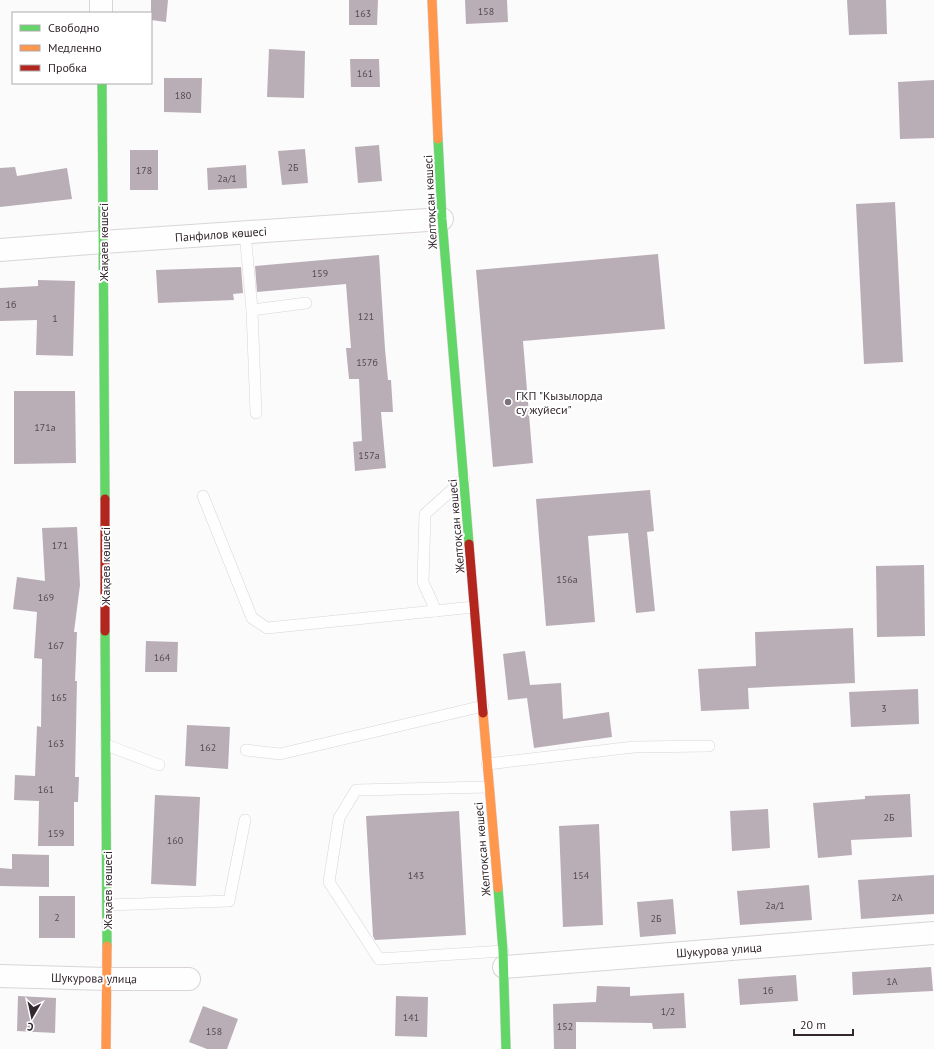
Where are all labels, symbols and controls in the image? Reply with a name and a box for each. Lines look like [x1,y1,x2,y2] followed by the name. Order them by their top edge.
[478,5,494,18] house number: 158
[355,7,371,20] house number: 163
[12,12,152,84] legend
[48,20,99,35] text: Свободно
[48,40,102,55] text: Медленно
[48,60,87,75] text: Пробка
[357,67,373,80] house number: 161
[175,89,192,102] house number: 180
[420,154,440,251] street label: Желтоқсан көшесі
[288,161,299,174] house number: 2Б
[136,164,152,177] house number: 178
[217,172,237,185] house number: 2а/1
[96,203,111,282] street label: Жақаев көшесі
[174,223,268,245] street label: Панфилов көшесі
[312,267,328,280] house number: 159
[6,298,16,311] house number: 1б
[358,310,374,323] house number: 121
[52,312,58,325] house number: 1
[356,356,378,369] house number: 157б
[516,388,603,417] place label: ГКП "Кызылорда су жуйеси"
[503,397,513,407] marker: ГКП "Кызылорда су жуйеси"
[34,421,56,434] house number: 171а
[358,449,380,462] house number: 157а
[444,478,468,575] street label: Желтоқсан көшесі
[98,527,113,606] street label: Жақаев көшесі
[52,539,68,552] house number: 171
[556,573,578,586] house number: 156а
[38,591,54,604] house number: 169
[48,639,64,652] house number: 167
[154,651,171,664] house number: 164
[51,691,67,704] house number: 165
[881,702,887,715] house number: 3
[48,737,64,750] house number: 163
[200,741,216,754] house number: 162
[38,783,54,796] house number: 161
[470,801,494,898] street label: Желтоқсан көшесі
[884,811,895,824] house number: 2Б
[48,827,64,840] house number: 159
[167,834,184,847] house number: 160
[100,851,115,930] street label: Жақаев көшесі
[408,869,424,882] house number: 143
[573,869,590,882] house number: 154
[891,891,903,904] house number: 2А
[765,899,785,912] house number: 2а/1
[54,911,60,924] house number: 2
[651,912,662,925] house number: 2Б
[676,940,762,960] street label: Шукурова улица
[51,970,137,986] street label: Шукурова улица
[886,975,898,988] house number: 1А
[763,984,773,997] house number: 1б
[12,997,52,1037] north arrow
[661,1005,675,1018] house number: 1/2
[403,1011,419,1024] house number: 141
[794,1011,853,1037] scale bar
[800,1017,826,1032] text: 20 m
[26,1019,35,1034] text: С
[557,1020,573,1033] house number: 152
[206,1025,222,1038] house number: 158

